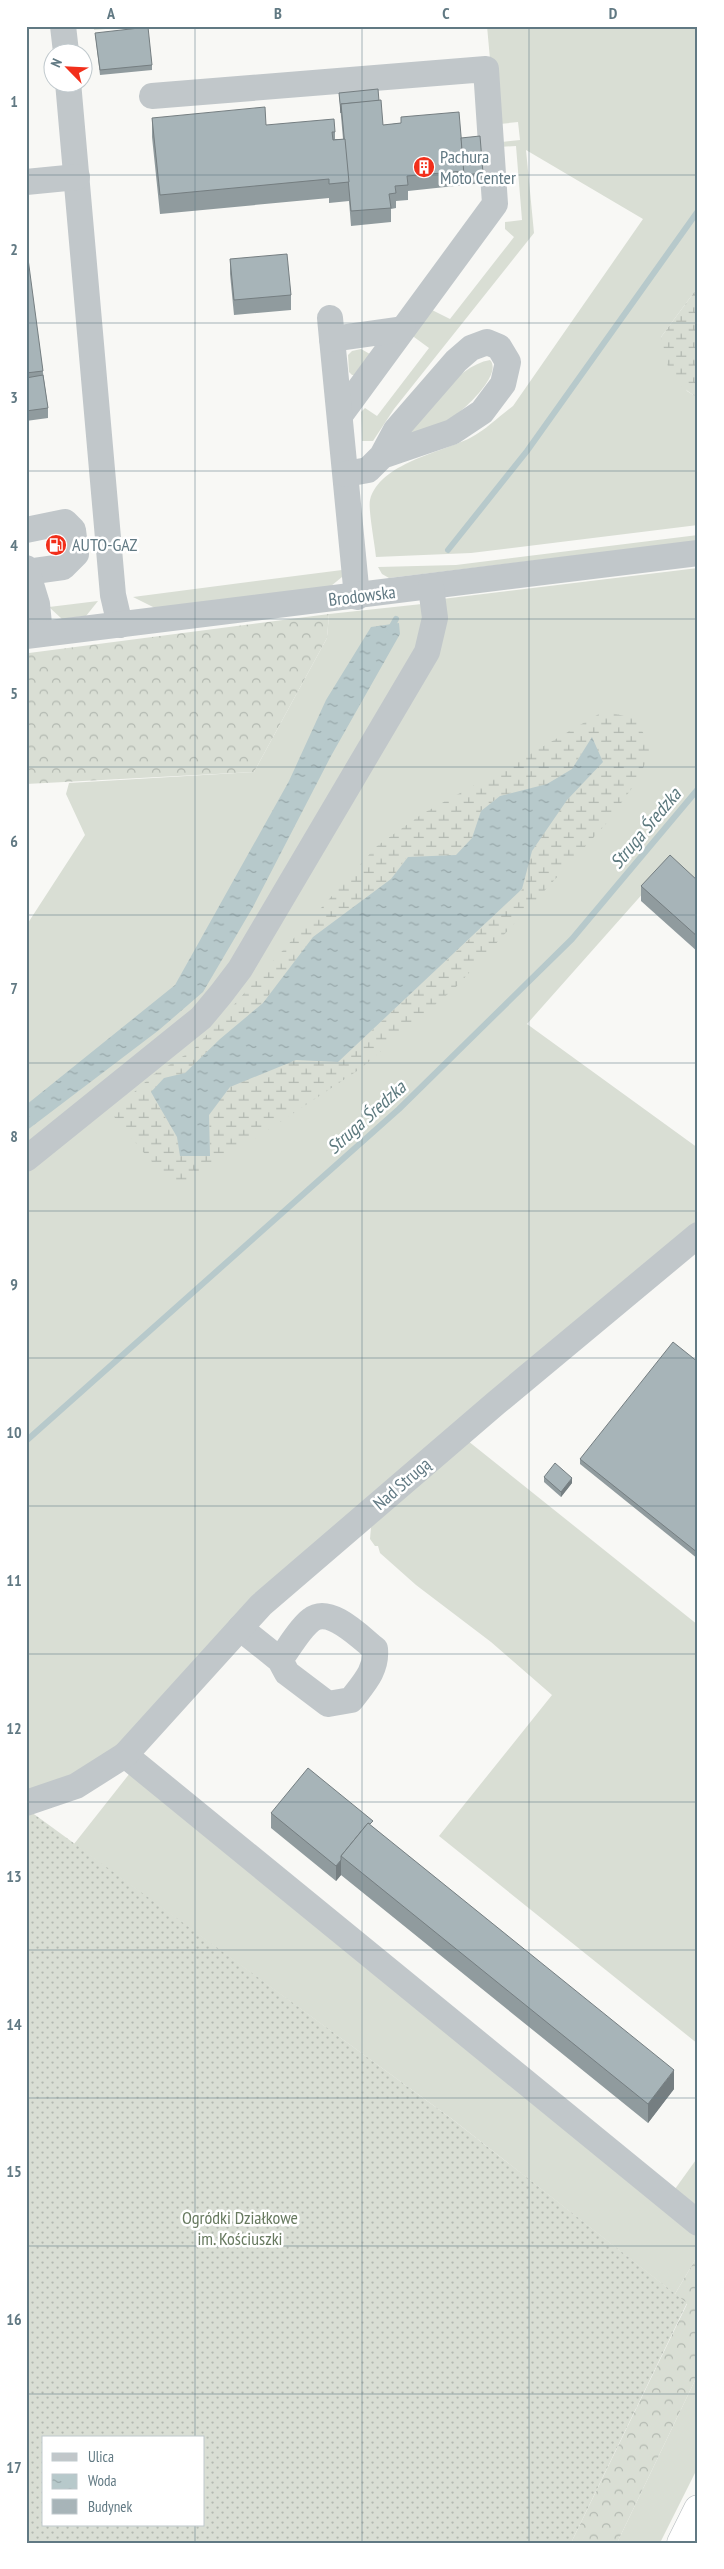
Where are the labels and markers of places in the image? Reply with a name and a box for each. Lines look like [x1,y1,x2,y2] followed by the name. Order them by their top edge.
[440,145,516,189] place label: Pachura Moto Center
[412,155,436,179] building icon: Pachura Moto Center
[44,533,68,557] fuel station icon: AUTO-GAZ
[72,533,138,556] place label: AUTO-GAZ

